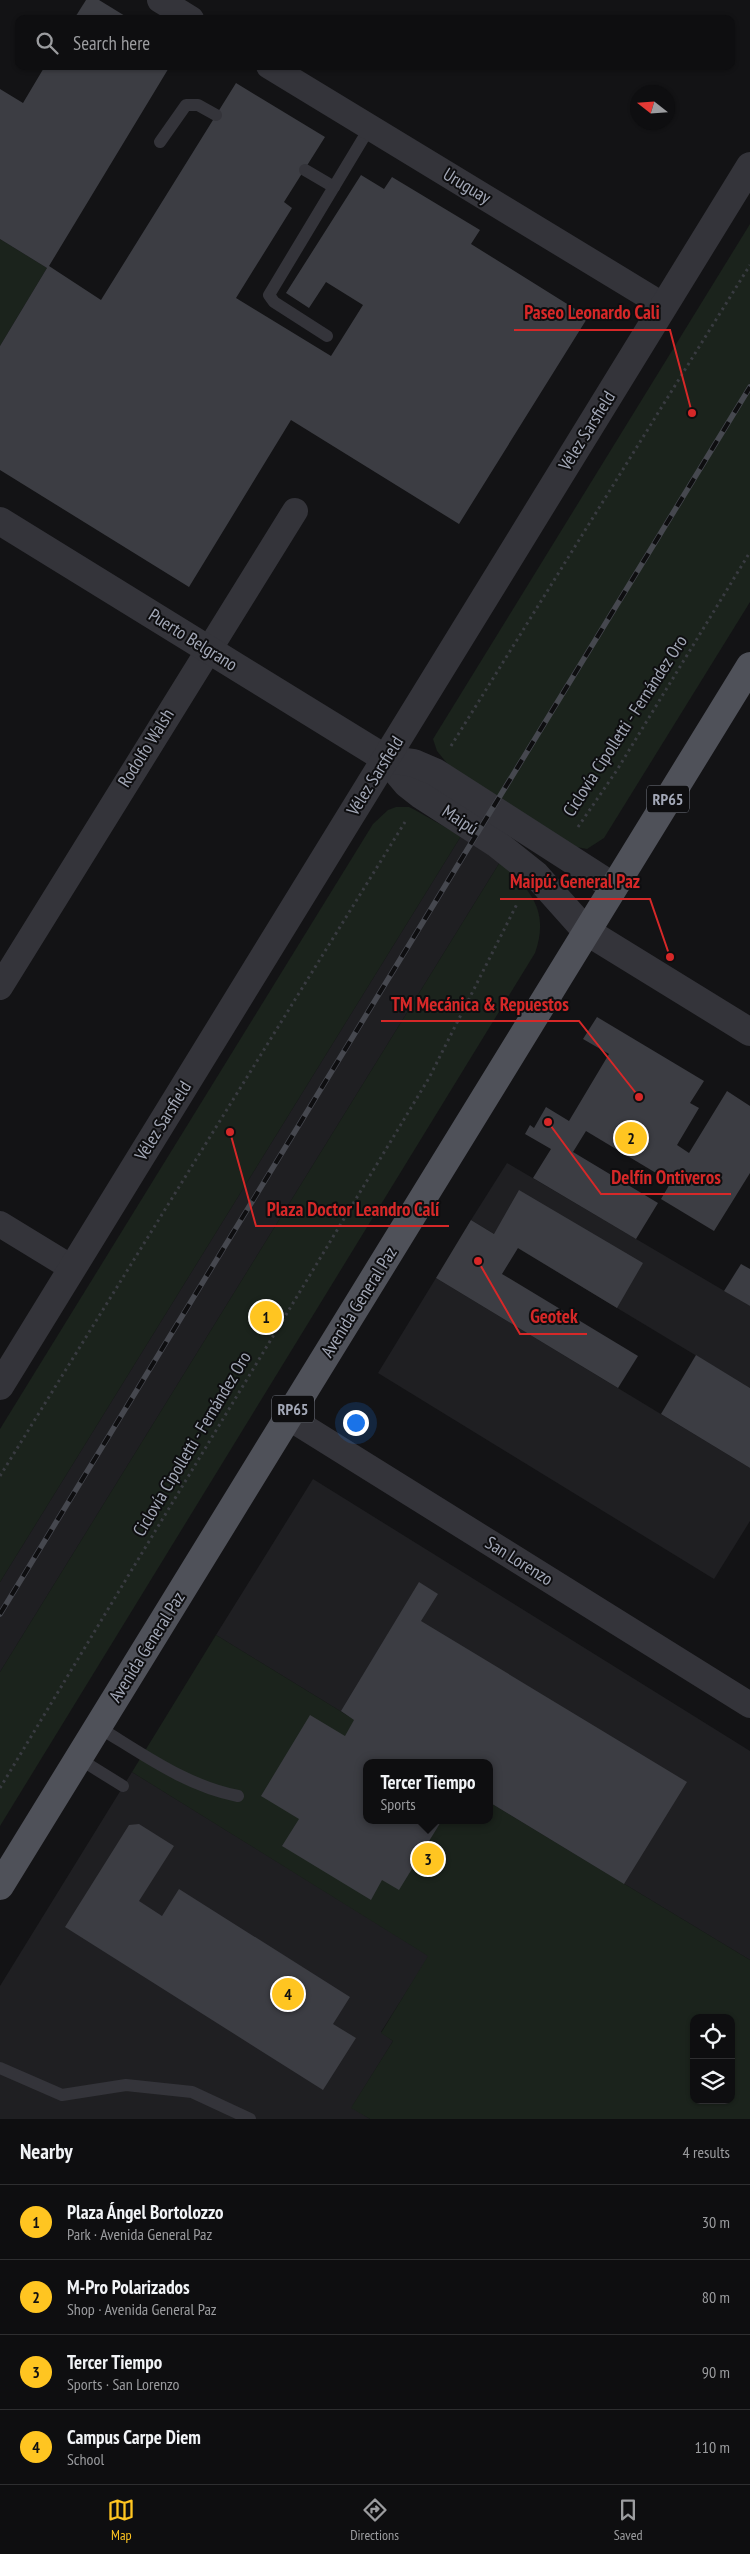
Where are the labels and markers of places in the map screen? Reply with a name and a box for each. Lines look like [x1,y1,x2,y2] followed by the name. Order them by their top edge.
[514,296,670,330] callout: Paseo Leonardo Cali
[500,865,650,899] callout: Maipú: General Paz
[381,987,579,1021] callout: TM Mecánica & Repuestos
[615,1119,647,1157] pin: 2
[601,1160,731,1194] callout: Delfín Ontiveros
[256,1192,449,1226] callout: Plaza Doctor Leandro Calí
[250,1298,282,1336] pin: 1
[520,1300,587,1334] callout: Geotek
[412,1840,444,1878] pin: 3
[272,1975,304,2013] pin: 4

